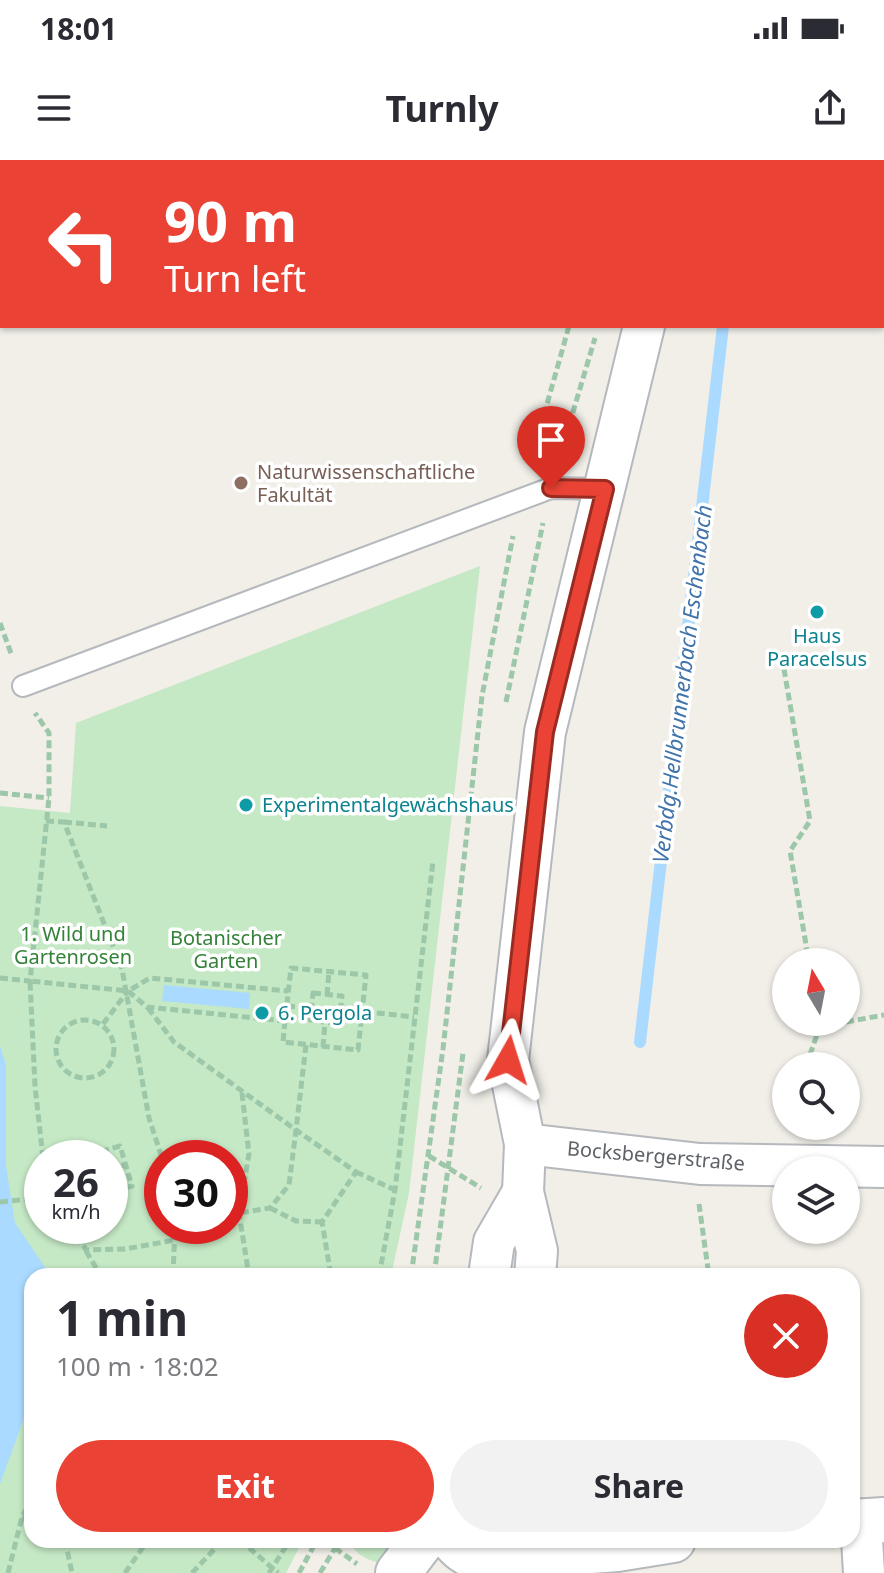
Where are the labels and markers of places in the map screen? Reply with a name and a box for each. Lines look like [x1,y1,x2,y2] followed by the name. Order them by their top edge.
[517,406,585,488] pin
[257,458,475,508] place label: Naturwissenschaftliche Fakultät
[232,474,250,492] marker: Naturwissenschaftliche Fakultät
[808,603,826,621] marker: Haus Paracelsus
[767,622,867,672] place label: Haus Paracelsus
[262,791,514,818] place label: Experimentalgewächshaus
[237,796,255,814] marker: Experimentalgewächshaus
[278,999,372,1026] place label: 6. Pergola
[253,1004,271,1022] marker: 6. Pergola

